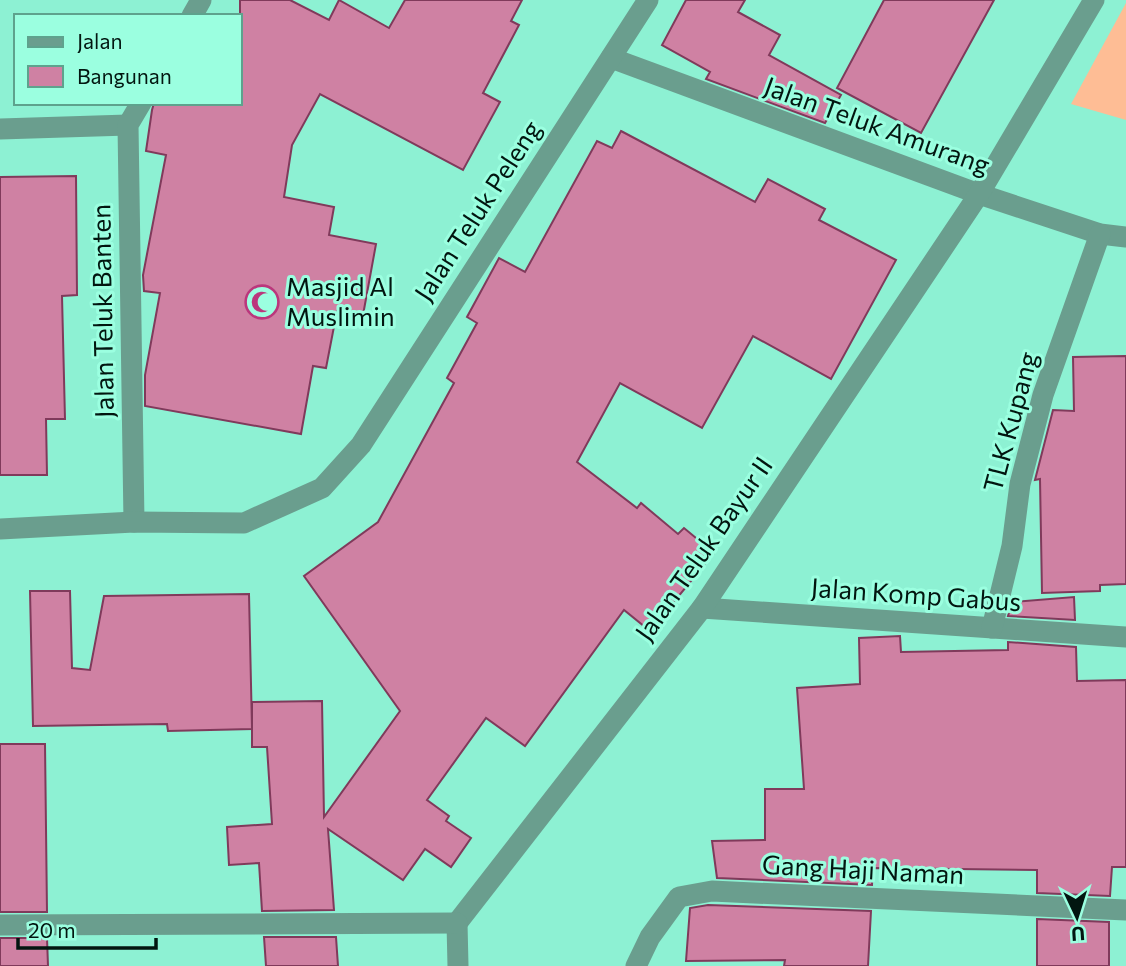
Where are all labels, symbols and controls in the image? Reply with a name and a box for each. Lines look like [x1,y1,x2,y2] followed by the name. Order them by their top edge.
[14,14,242,105] legend
[77,28,122,53] text: Jalan
[77,63,172,88] text: Bangunan
[761,69,994,180] street label: Jalan Teluk Amurang
[407,114,547,306] street label: Jalan Teluk Peleng
[84,204,119,418] street label: Jalan Teluk Banten
[286,270,395,331] place label: Masjid Al Muslimin
[243,283,281,321] mosque icon: Masjid Al Muslimin
[976,348,1043,495] street label: TLK Kupang
[628,450,778,646] street label: Jalan Teluk Bayur II
[810,571,1022,616] street label: Jalan Komp Gabus
[761,848,965,889] street label: Gang Haji Naman
[1042,882,1112,952] north arrow
[18,906,156,950] scale bar
[28,917,76,942] text: 20 m
[1071,923,1086,946] text: U

